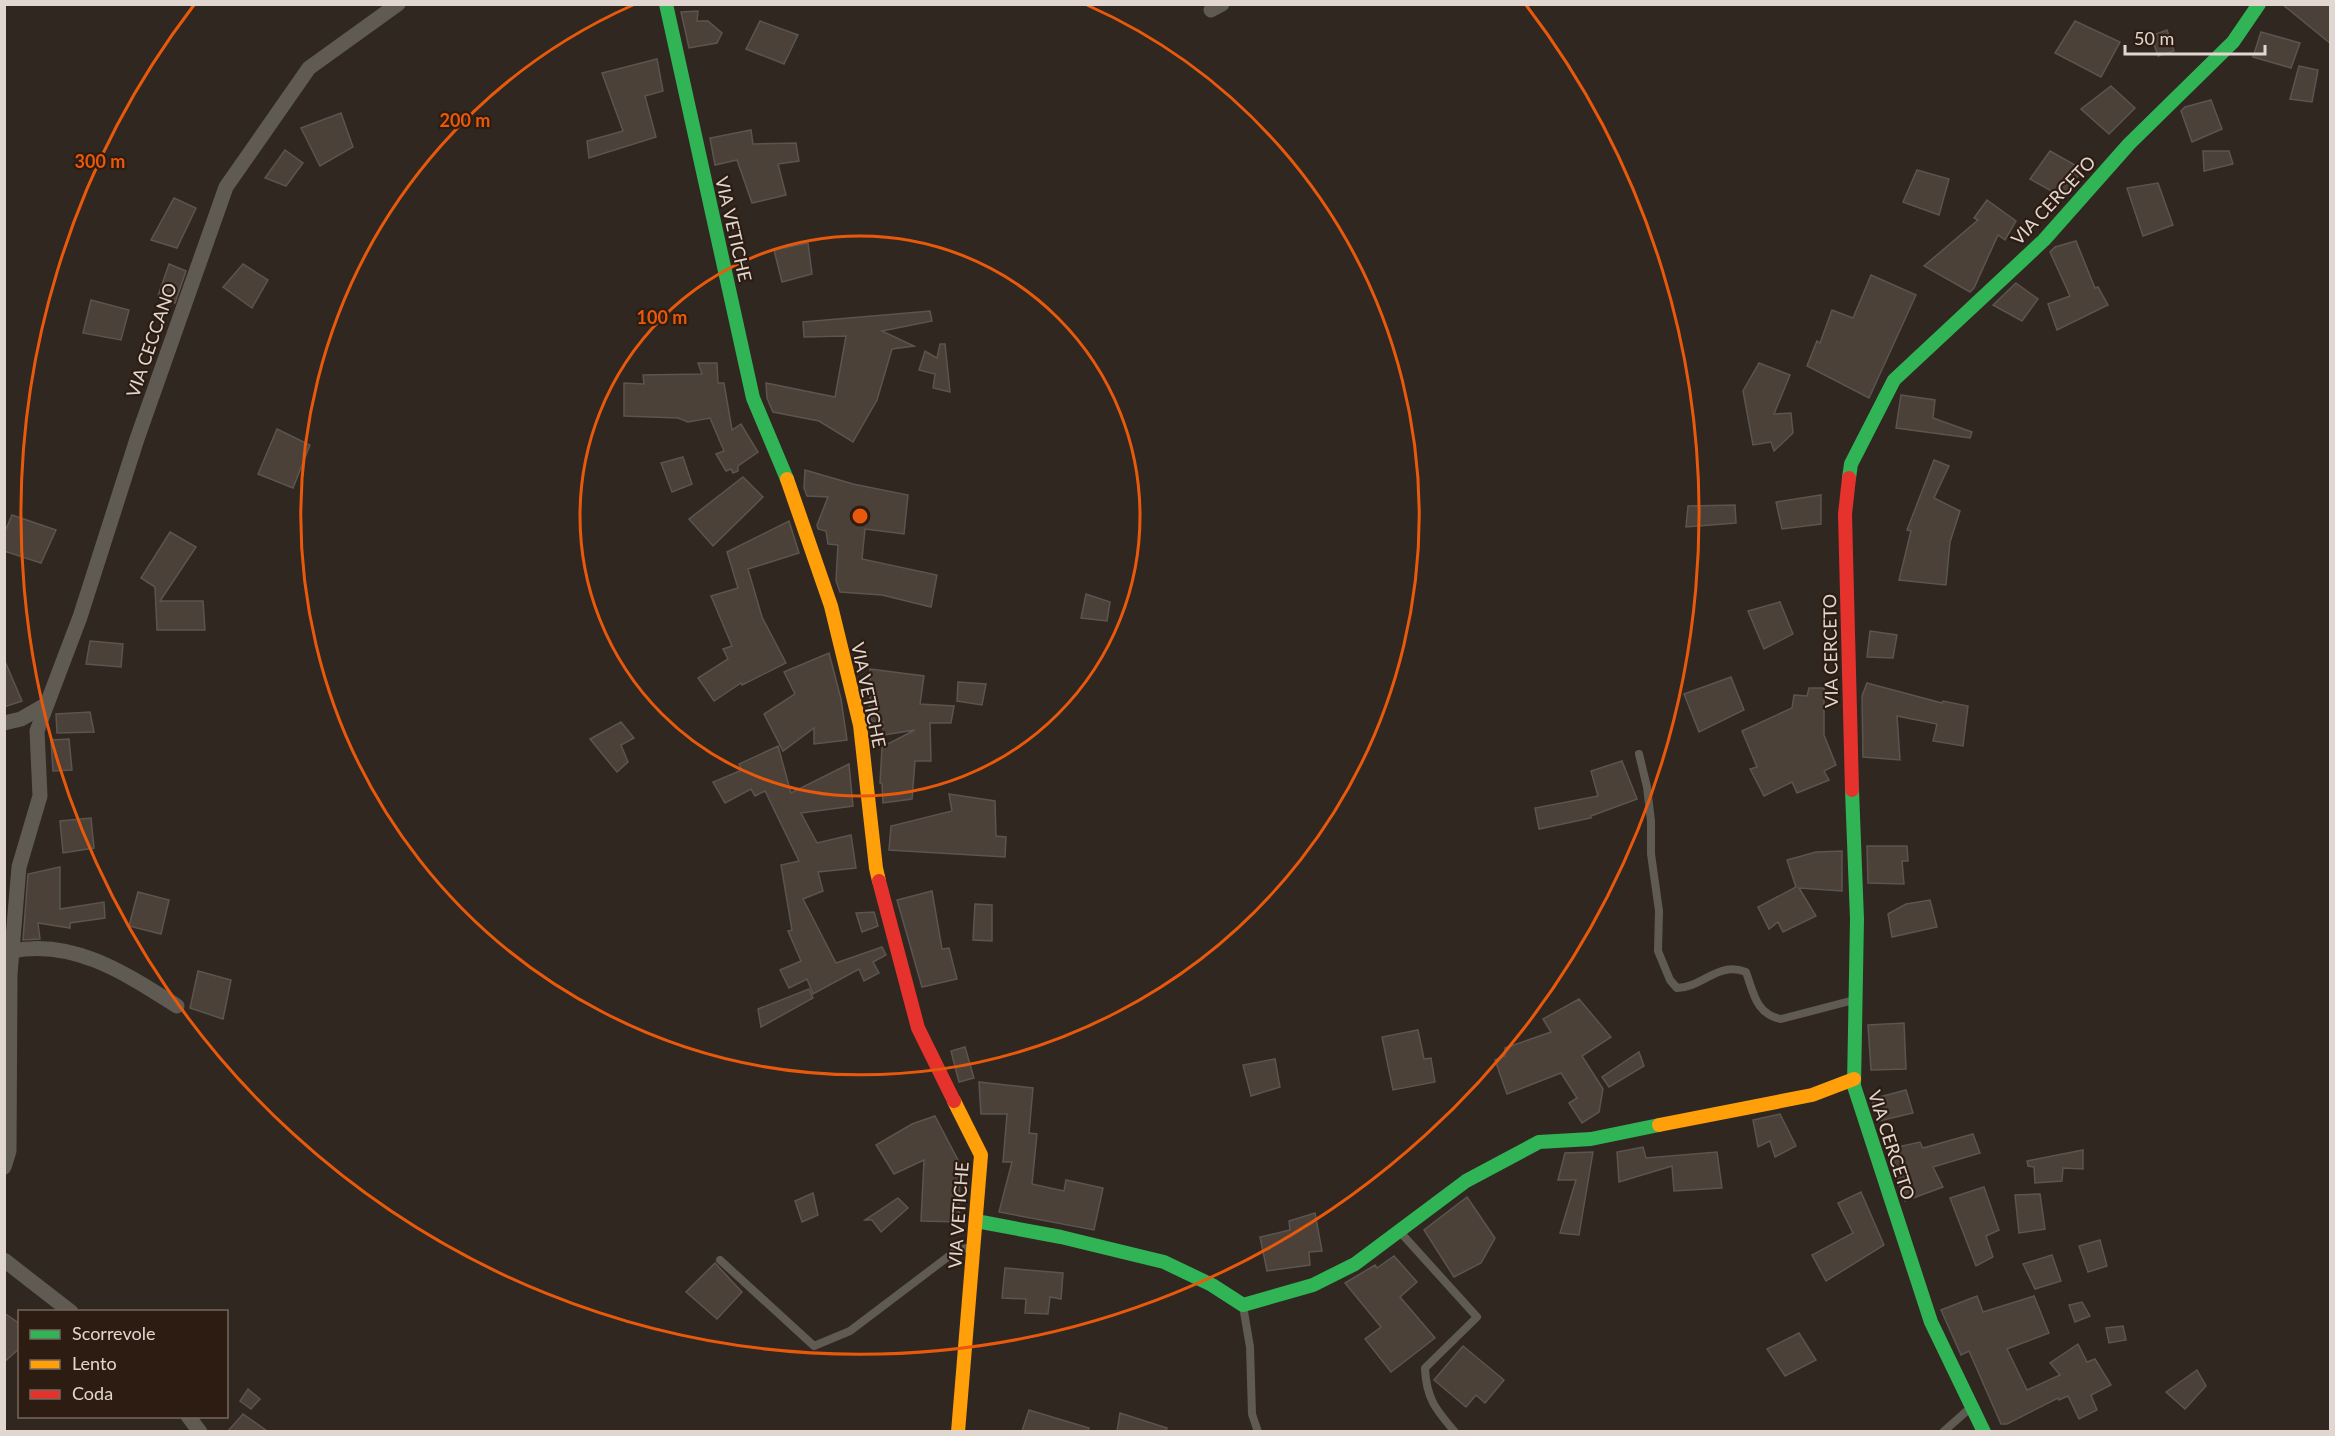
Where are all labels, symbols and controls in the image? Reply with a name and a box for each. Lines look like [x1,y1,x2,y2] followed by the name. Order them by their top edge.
[2125,18,2264,56] scale bar
[2134,27,2174,49] text: 50 m
[440,109,490,131] text: 200 m
[75,150,125,172] text: 300 m
[2006,151,2100,249] street label: VIA CERCETO
[711,174,757,284] street label: VIA VETICHE
[121,280,181,400] street label: VIA CECCANO
[637,306,687,328] text: 100 m
[850,506,870,526] centre of rings
[1818,594,1842,708] street label: VIA CERCETO
[847,640,891,750] street label: VIA VETICHE
[1864,1087,1920,1203] street label: VIA CERCETO
[943,1161,973,1269] street label: VIA VETICHE
[18,1310,228,1418] legend
[72,1322,155,1344] text: Scorrevole
[72,1352,117,1374] text: Lento
[72,1382,113,1404] text: Coda

